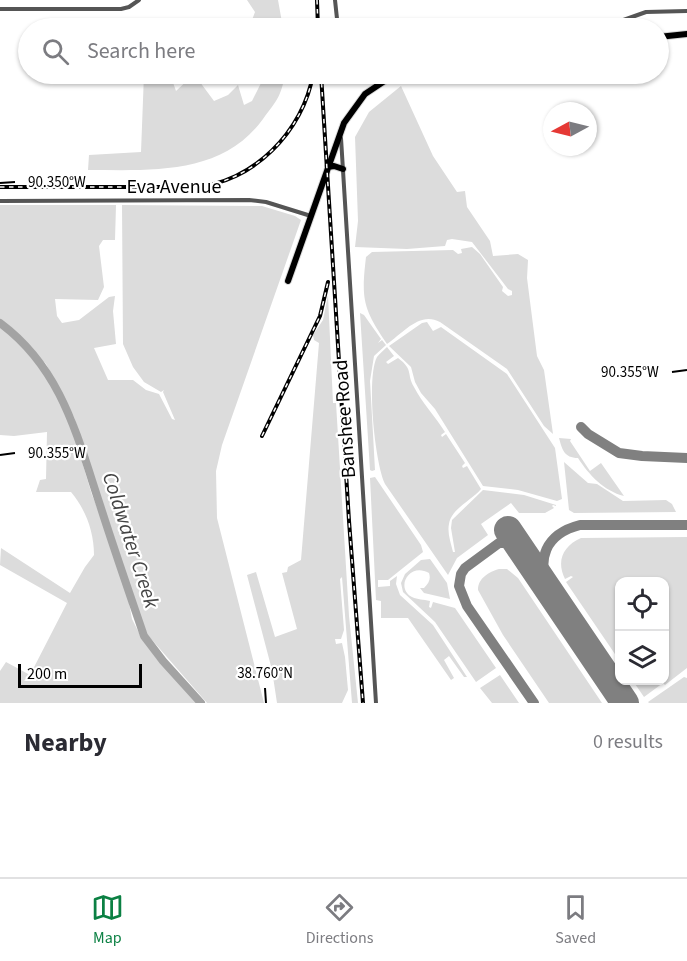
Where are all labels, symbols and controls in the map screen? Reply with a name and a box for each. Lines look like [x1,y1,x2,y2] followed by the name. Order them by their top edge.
[18,18,669,84] search box
[39,35,72,68] icon: search
[87,35,195,67] text: Search here
[543,102,597,156] north arrow
[28,172,86,193] text: 90.350°W
[127,173,222,201] street label: Eva Avenue
[327,359,363,479] street label: Banshee Road
[601,362,659,383] text: 90.355°W
[28,443,86,464] text: 90.355°W
[95,468,167,613] water label: Coldwater Creek
[615,577,669,685] map controls
[615,577,669,631] button: locate
[615,631,669,685] button: layers
[18,661,142,688] scale bar
[27,663,67,685] text: 200 m
[237,663,293,684] text: 38.760°N
[24,724,107,761] text: Nearby
[593,728,663,756] text: 0 results
[91,891,124,949] tab: Map
[306,891,373,949] tab: Directions
[555,891,596,949] tab: Saved

